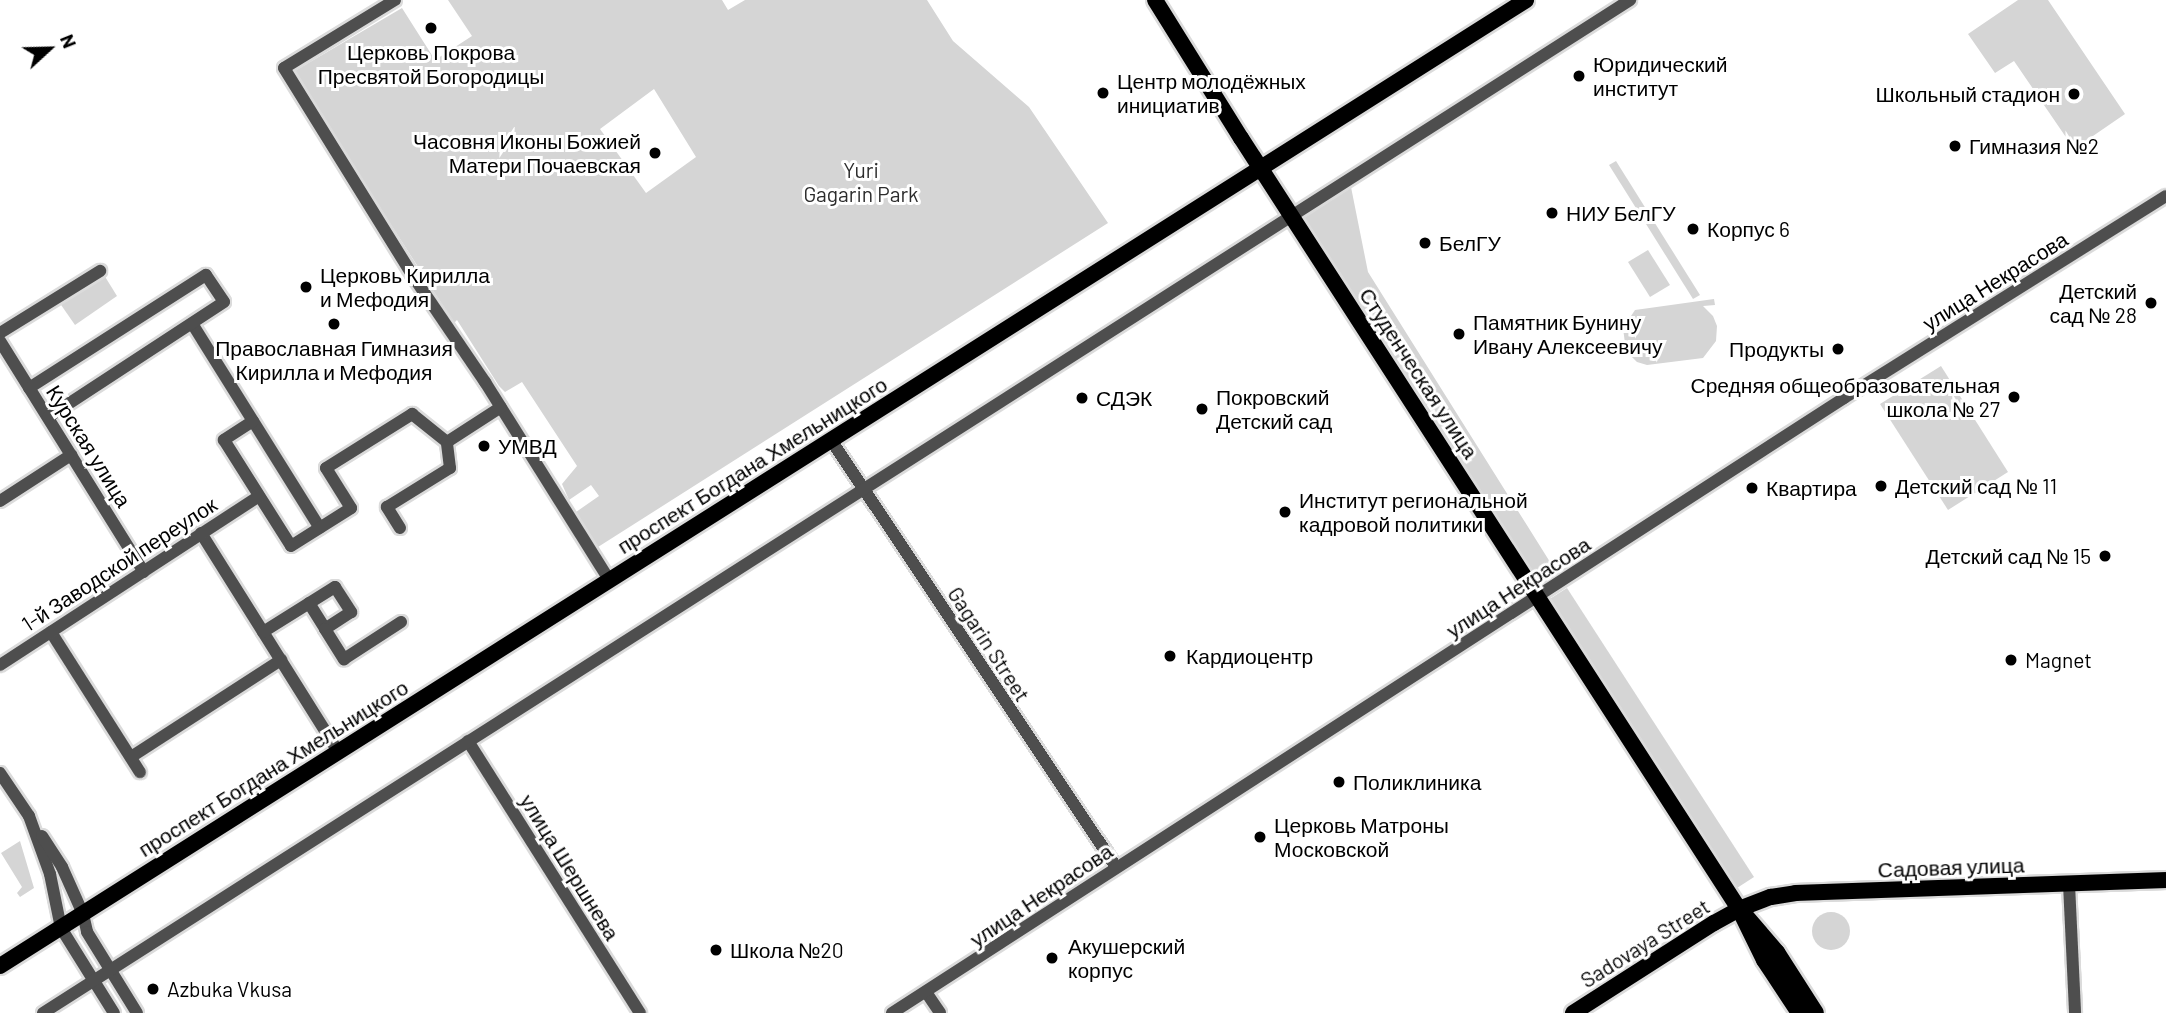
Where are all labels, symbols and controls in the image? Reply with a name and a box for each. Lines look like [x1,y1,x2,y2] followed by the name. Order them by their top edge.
[14,14,84,84] north arrow
[423,20,439,36] marker: Церковь Покрова Пресвятой Богородицы
[56,31,82,51] text: N
[318,39,544,89] place label: Церковь Покрова Пресвятой Богородицы
[1593,51,1727,101] place label: Юридический институт
[1117,68,1306,118] place label: Центр молодёжных инициатив
[1571,68,1587,84] marker: Юридический институт
[1875,81,2060,107] place label: Школьный стадион
[1095,85,1111,101] marker: Центр молодёжных инициатив
[2066,86,2082,102] marker: Школьный стадион
[413,128,641,178] place label: Часовня Иконы Божией Матери Почаевская
[1969,133,2099,159] place label: Гимназия №2
[1947,138,1963,154] marker: Гимназия №2
[647,145,663,161] marker: Часовня Иконы Божией Матери Почаевская
[803,157,919,207] park label: Yuri Gagarin Park
[1566,200,1676,226] place label: НИУ БелГУ
[1544,205,1560,221] marker: НИУ БелГУ
[1707,216,1790,242] place label: Корпус 6
[1685,221,1701,237] marker: Корпус 6
[1918,226,2072,336] street label: улица Некрасова
[1439,230,1501,256] place label: БелГУ
[1417,235,1433,251] marker: БелГУ
[320,262,490,312] place label: Церковь Кирилла и Мефодия
[2049,278,2137,328] place label: Детский сад № 28
[298,279,314,295] marker: Церковь Кирилла и Мефодия
[1354,283,1484,463] street label: Студенческая улица
[2143,295,2159,311] marker: Детский сад № 28
[1473,309,1663,359] place label: Памятник Бунину Ивану Алексеевичу
[326,316,342,332] marker: Православная Гимназия Кирилла и Мефодия
[1451,326,1467,342] marker: Памятник Бунину Ивану Алексеевичу
[215,335,453,385] place label: Православная Гимназия Кирилла и Мефодия
[1729,336,1824,362] place label: Продукты
[1830,341,1846,357] marker: Продукты
[613,371,891,559] street label: проспект Богдана Хмельницкого
[1690,372,2000,422] place label: Средняя общеобразовательная школа № 27
[41,380,137,512] street label: Курская улица
[1216,384,1332,434] place label: Покровский Детский сад
[1096,385,1152,411] place label: СДЭК
[2006,389,2022,405] marker: Средняя общеобразовательная школа № 27
[1074,390,1090,406] marker: СДЭК
[1194,401,1210,417] marker: Покровский Детский сад
[498,433,557,459] place label: УМВД
[476,438,492,454] marker: УМВД
[1895,473,2057,499] place label: Детский сад № 11
[1766,475,1857,501] place label: Квартира
[1873,478,1889,494] marker: Детский сад № 11
[1744,480,1760,496] marker: Квартира
[1299,487,1528,537] place label: Институт региональной кадровой политики
[17,492,221,636] street label: 1-й Заводской переулок
[1277,504,1293,520] marker: Институт региональной кадровой политики
[1441,531,1595,643] street label: улица Некрасова
[1926,543,2091,569] place label: Детский сад № 15
[2097,548,2113,564] marker: Детский сад № 15
[943,582,1035,706] street label: Gagarin Street
[1186,643,1313,669] place label: Кардиоцентр
[1160,646,1180,666] marker: Кардиоцентр
[2025,647,2092,673] place label: Magnet
[2003,652,2019,668] marker: Magnet
[134,674,412,862] street label: проспект Богдана Хмельницкого
[1353,769,1481,795] place label: Поликлиника
[1331,774,1347,790] marker: Поликлиника
[515,789,625,945] street label: улица Шершнева
[1274,812,1449,862] place label: Церковь Матроны Московской
[1252,829,1268,845] marker: Церковь Матроны Московской
[965,838,1117,952] street label: улица Некрасова
[1877,852,2025,882] street label: Садовая улица
[1576,893,1714,993] street label: Sadovaya Street
[1068,933,1185,983] place label: Акушерский корпус
[730,937,844,963] place label: Школа №20
[708,942,724,958] marker: Школа №20
[1042,948,1062,968] marker: Акушерский корпус
[167,976,292,1002] place label: Azbuka Vkusa
[145,981,161,997] marker: Azbuka Vkusa

